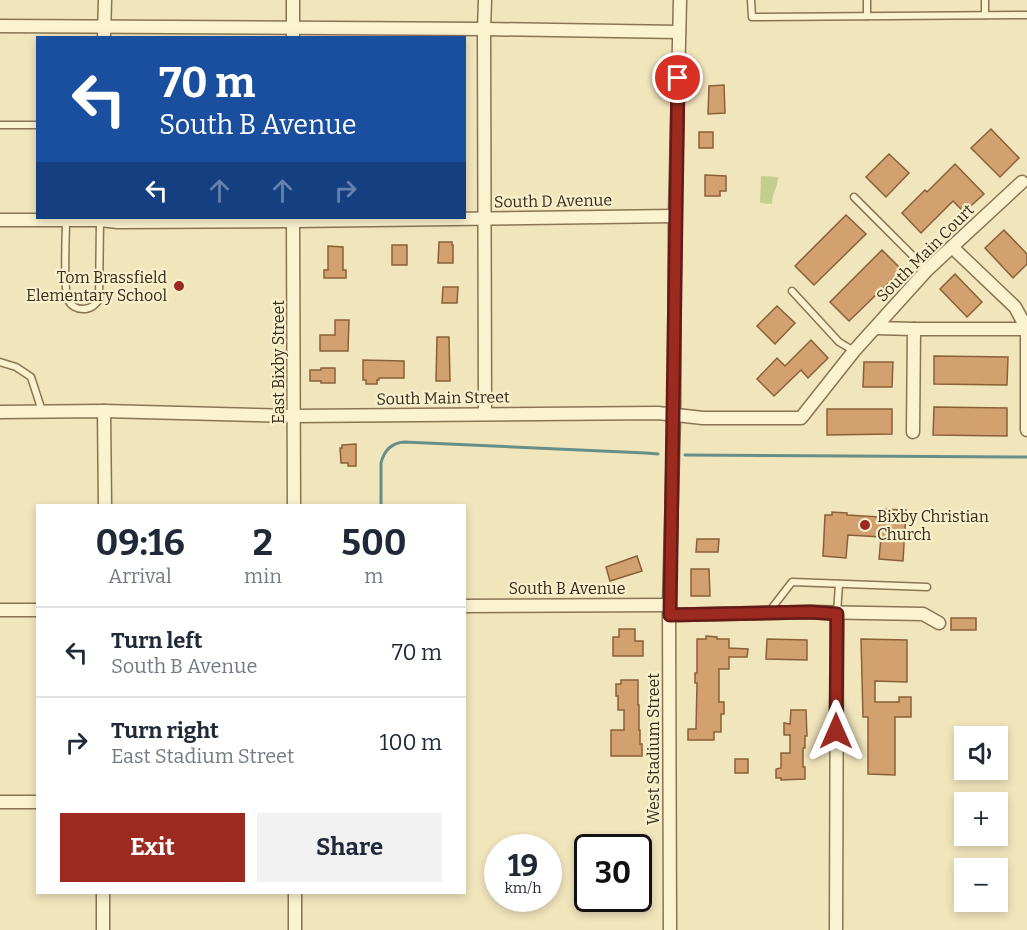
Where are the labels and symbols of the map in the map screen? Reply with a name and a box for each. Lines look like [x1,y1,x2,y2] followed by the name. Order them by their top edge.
[652,52,703,103] pin
[494,190,612,212] street label: South D Avenue
[872,200,978,306] street label: South Main Court
[26,268,168,305] place label: Tom Brassfield Elementary School
[172,279,186,293] marker: Tom Brassfield Elementary School
[269,300,288,424] street label: East Bixby Street
[376,387,510,409] street label: South Main Street
[877,507,989,544] place label: Bixby Christian Church
[858,518,872,532] marker: Bixby Christian Church
[508,579,626,598] street label: South B Avenue
[644,673,663,825] street label: West Stadium Street
[804,699,868,763] position arrow
[574,834,652,912] speed limit sign: 30

